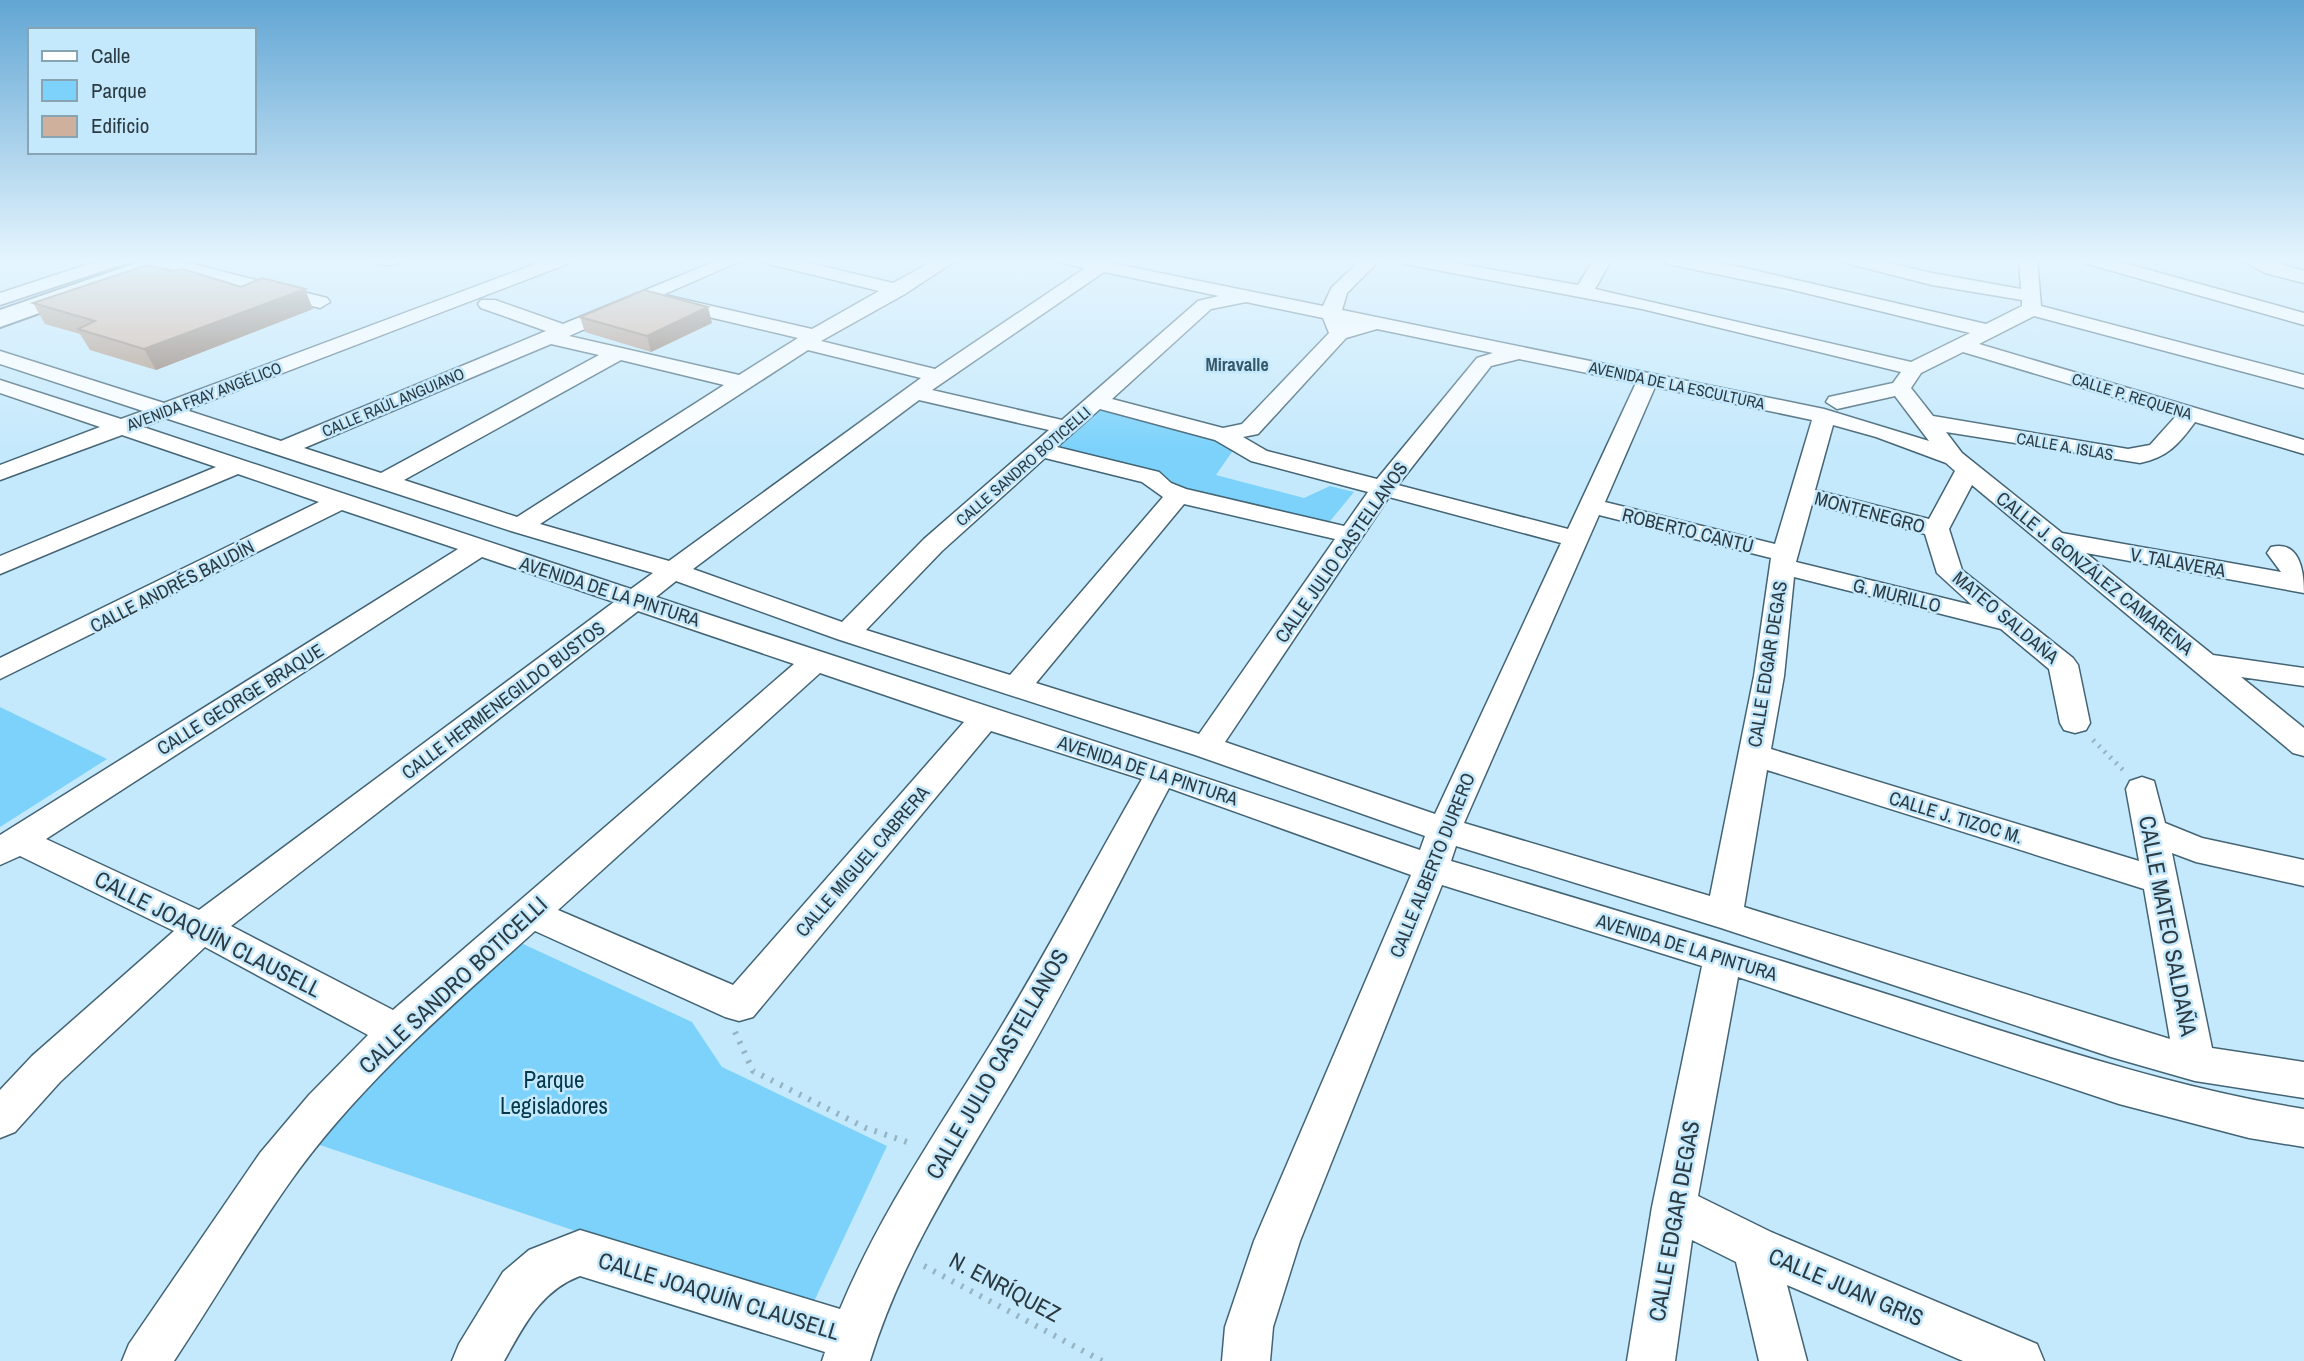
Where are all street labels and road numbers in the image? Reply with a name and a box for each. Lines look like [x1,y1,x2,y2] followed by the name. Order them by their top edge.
[1586,355,1767,414] street label: AVENIDA DE LA ESCULTURA
[123,356,285,436] street label: AVENIDA FRAY ANGÉLICO
[318,362,468,442] street label: CALLE RAÚL ANGUIANO
[2069,367,2195,425] street label: CALLE P. REQUENA
[951,401,1095,531] street label: CALLE SANDRO BOTICELLI
[2015,427,2115,465] street label: CALLE A. ISLAS
[1269,456,1413,648] street label: CALLE JULIO CASTELLANOS
[1812,485,1928,539] street label: MONTENEGRO
[1991,485,2200,661] street label: CALLE J. GONZÁLEZ CAMARENA
[1620,501,1756,559] street label: ROBERTO CANTÚ
[85,533,259,639] street label: CALLE ANDRÉS BAUDÍN
[2128,541,2228,583] street label: V. TALAVERA
[516,549,704,633] street label: AVENIDA DE LA PINTURA
[1947,565,2065,670] street label: MATEO SALDAÑA
[1850,571,1944,619] street label: G. MURILLO
[1741,579,1793,749] street label: CALLE EDGAR DEGAS
[396,615,610,785] street label: CALLE HERMENEGILDO BUSTOS
[152,637,328,761] street label: CALLE GEORGE BRAQUE
[1054,728,1242,812] street label: AVENIDA DE LA PINTURA
[1383,769,1481,961] street label: CALLE ALBERTO DURERO
[789,779,935,942] street label: CALLE MIGUEL CABRERA
[1886,784,2026,850] street label: CALLE J. TIZOC M.
[2132,813,2205,1039] street label: CALLE MATEO SALDAÑA
[90,863,327,1004] street label: CALLE JOAQUÍN CLAUSELL
[352,889,554,1080] street label: CALLE SANDRO BOTICELLI
[1593,907,1781,987] street label: AVENIDA DE LA PINTURA
[918,943,1075,1185] street label: CALLE JULIO CASTELLANOS
[1641,1118,1706,1324] street label: CALLE EDGAR DEGAS
[1764,1240,1928,1333] street label: CALLE JUAN GRIS
[595,1244,844,1347] street label: CALLE JOAQUÍN CLAUSELL
[944,1244,1067,1329] street label: N. ENRÍQUEZ

